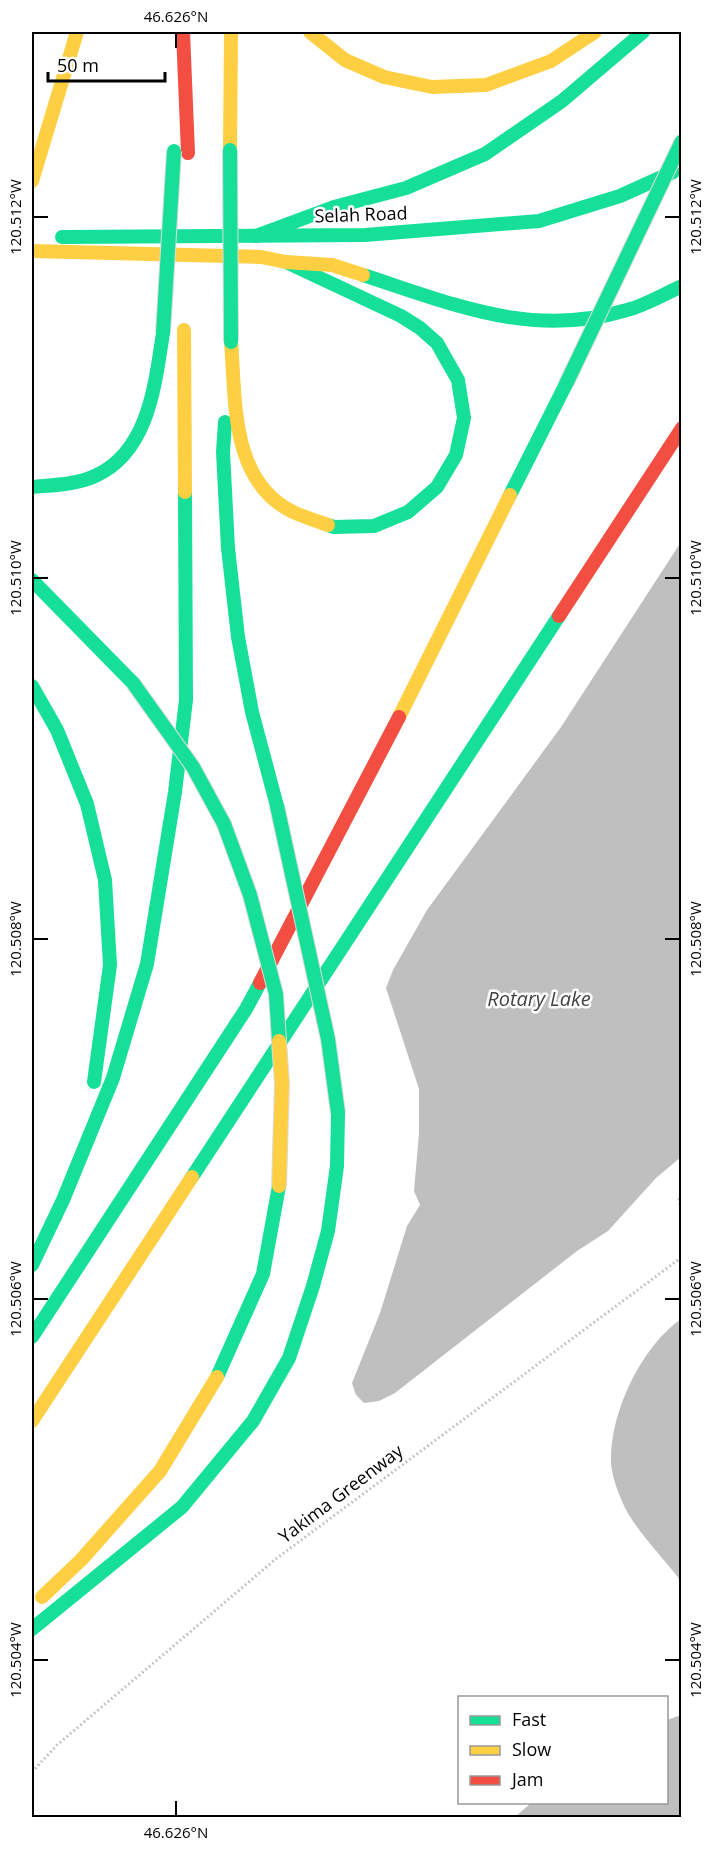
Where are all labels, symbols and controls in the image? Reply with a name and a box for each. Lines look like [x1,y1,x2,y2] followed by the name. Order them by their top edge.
[144,6,208,26] text: 46.626°N
[48,45,165,83] scale bar
[57,53,99,77] text: 50 m
[5,179,25,255] text: 120.512°W
[685,179,705,255] text: 120.512°W
[314,200,408,228] street label: Selah Road
[5,540,25,616] text: 120.510°W
[685,540,705,616] text: 120.510°W
[5,901,25,977] text: 120.508°W
[685,901,705,977] text: 120.508°W
[487,985,591,1012] water label: Rotary Lake
[5,1261,25,1337] text: 120.506°W
[685,1261,705,1337] text: 120.506°W
[273,1438,408,1548] street label: Yakima Greenway
[5,1622,25,1698] text: 120.504°W
[685,1622,705,1698] text: 120.504°W
[458,1696,668,1804] legend
[512,1707,546,1731] text: Fast
[512,1737,551,1761] text: Slow
[510,1767,544,1791] text: Jam
[144,1822,208,1842] text: 46.626°N

